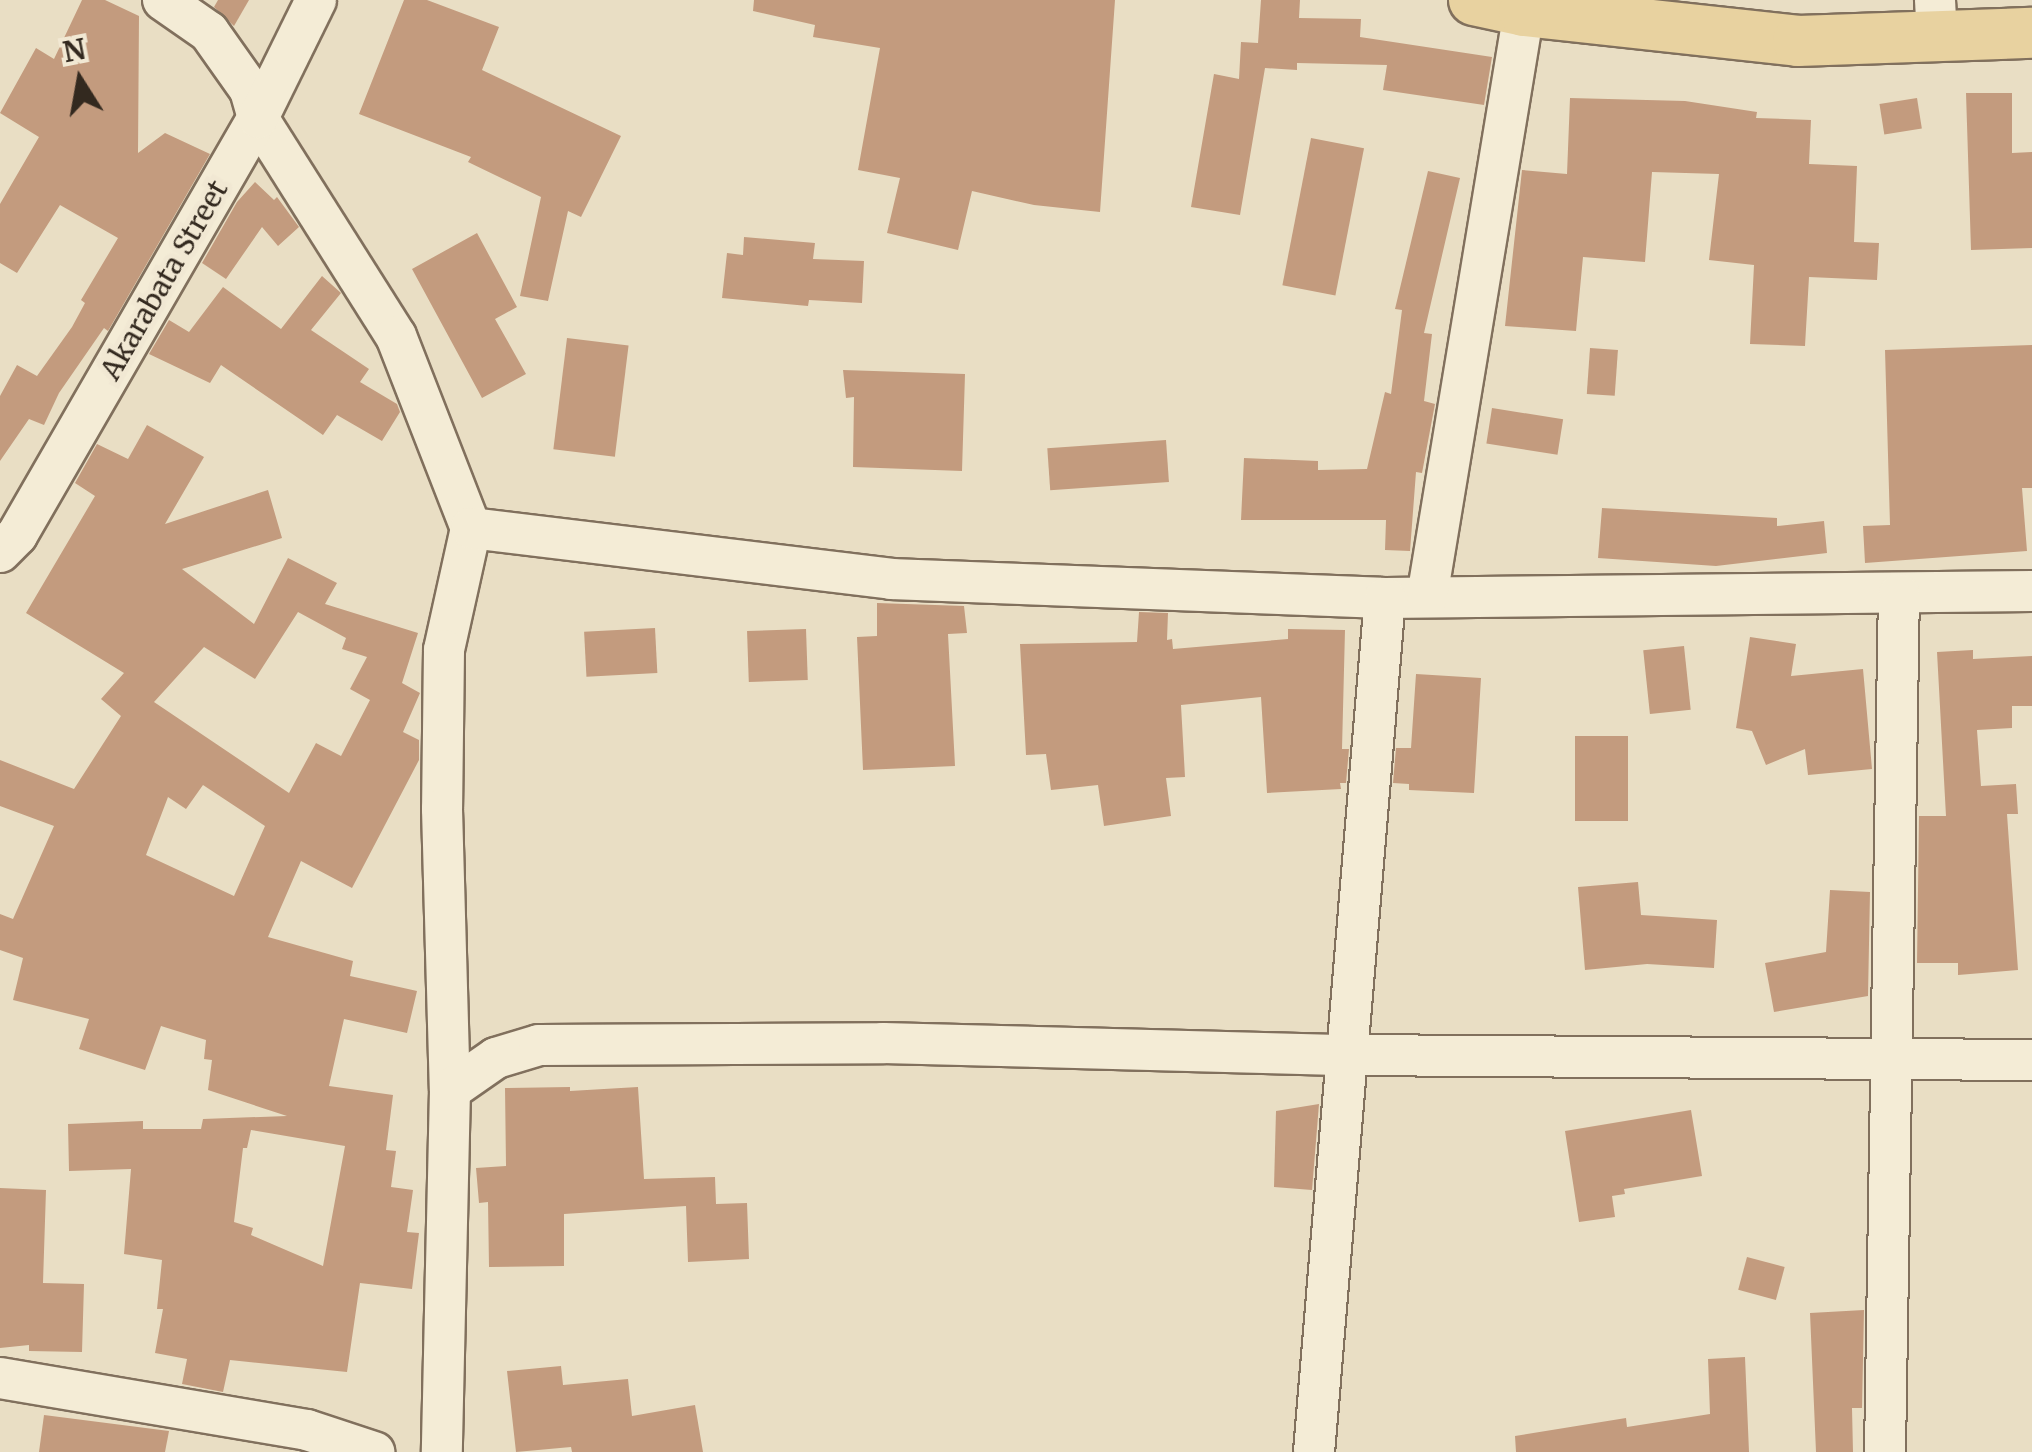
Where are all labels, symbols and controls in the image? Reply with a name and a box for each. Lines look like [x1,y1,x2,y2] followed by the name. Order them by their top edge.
[30,30,130,130] north arrow
[60,31,89,70] text: N
[93,174,235,386] street label: Akarabata Street

